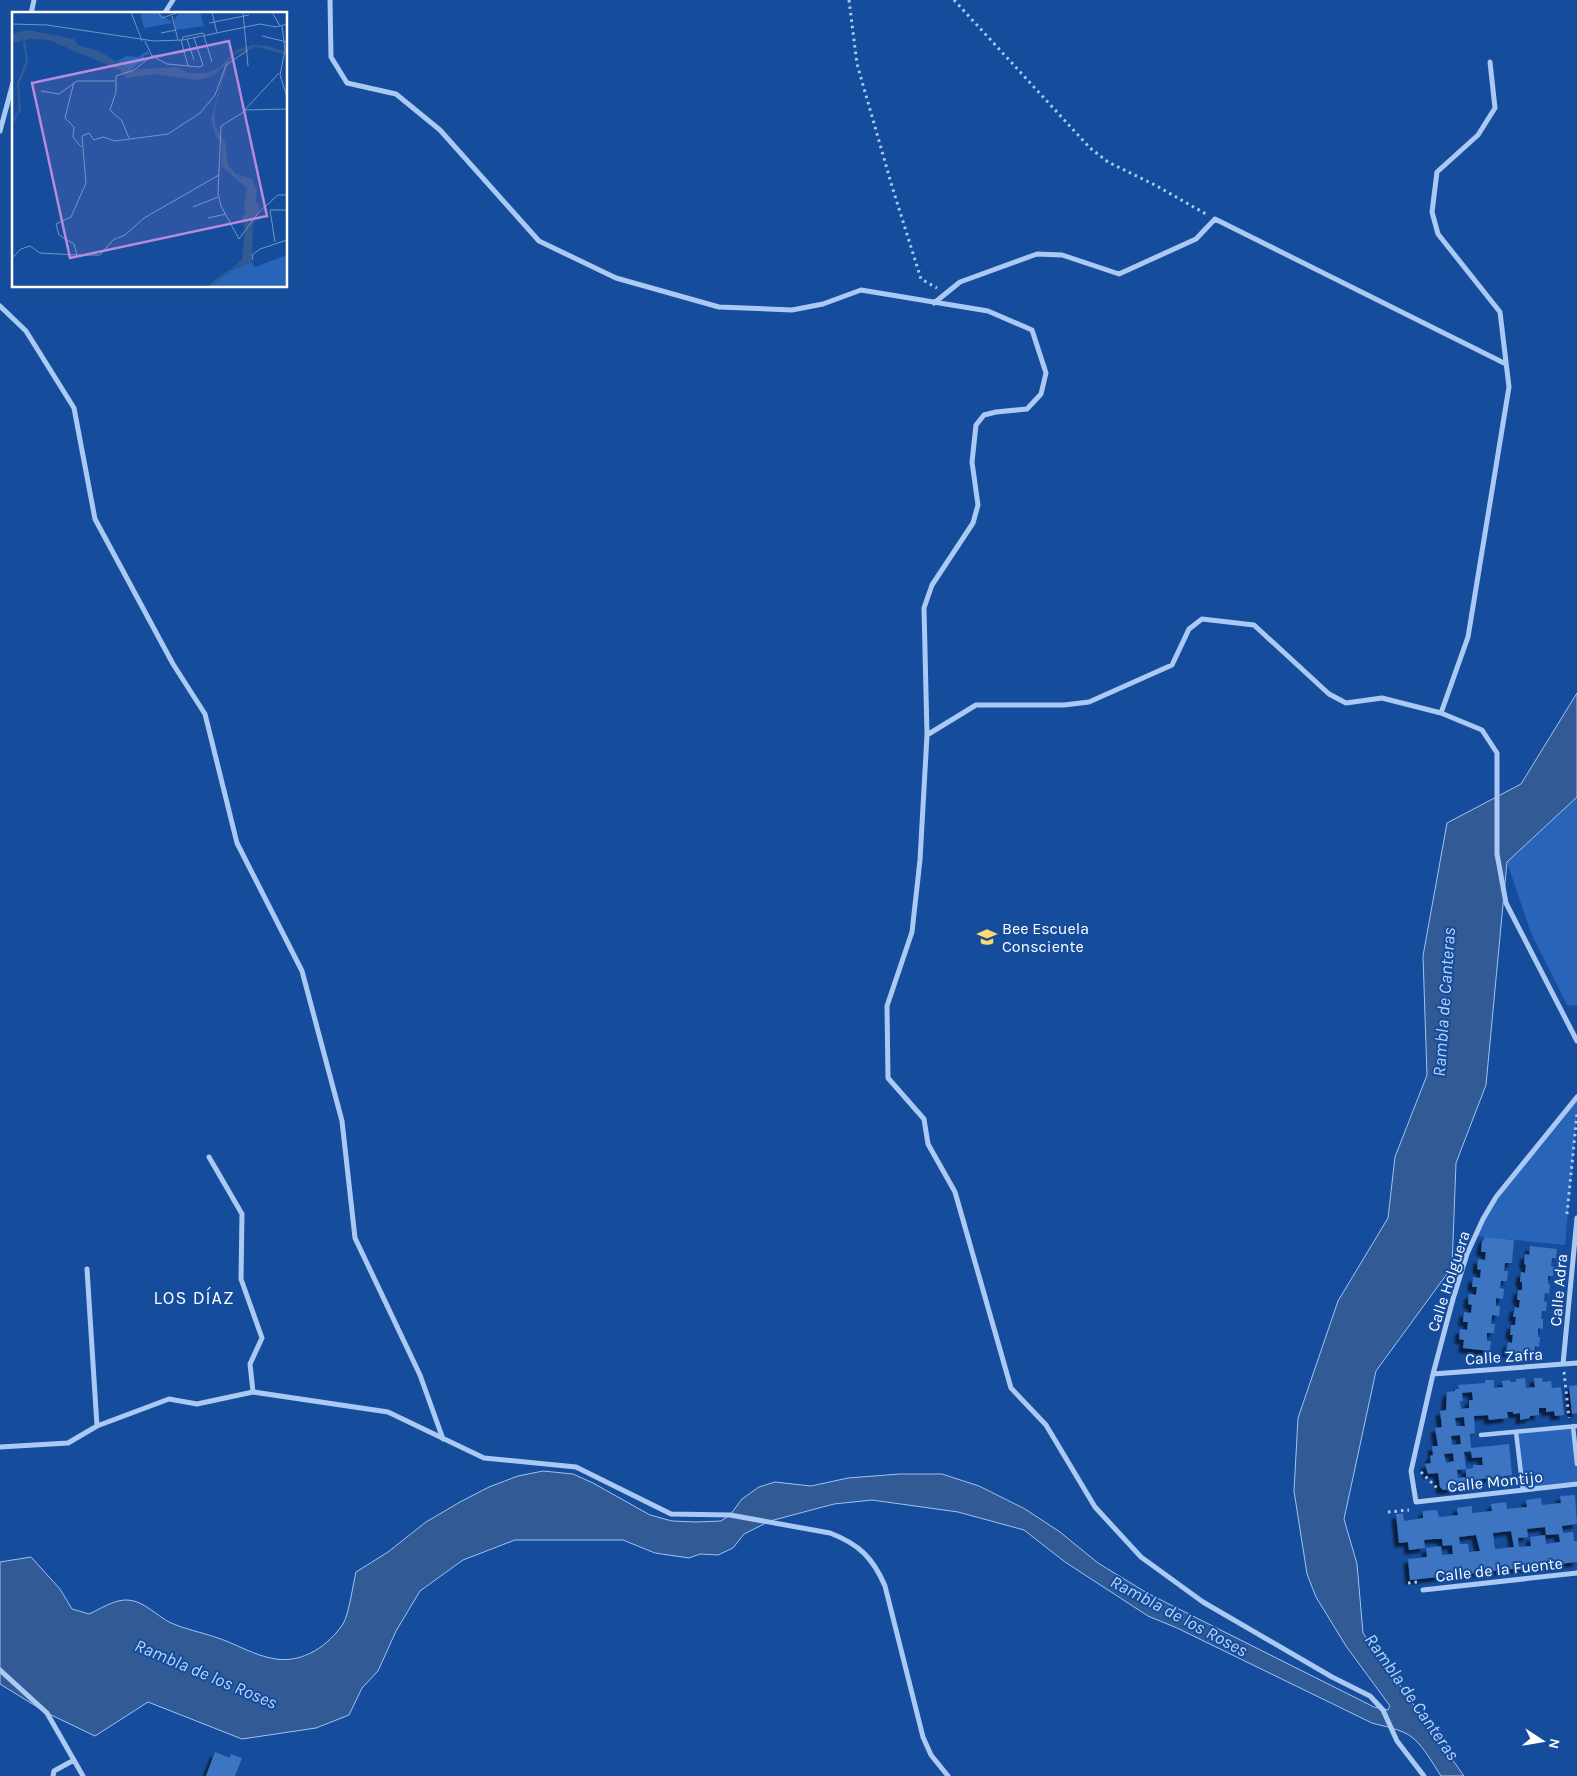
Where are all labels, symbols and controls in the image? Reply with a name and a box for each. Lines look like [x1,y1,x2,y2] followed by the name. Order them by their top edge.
[12,12,288,288] inset map
[1002,919,1089,956] place label: Bee Escuela Consciente
[976,926,998,948] school or university icon: Bee Escuela Consciente
[1428,926,1460,1078] water label: Rambla de Canteras
[1423,1228,1474,1334] street label: Calle Holguera
[1546,1253,1571,1327] street label: Calle Adra
[153,1286,235,1309] district label: LOS DÍAZ
[1464,1344,1544,1369] street label: Calle Zafra
[1446,1467,1544,1496] street label: Calle Montijo
[1434,1553,1564,1586] street label: Calle de la Fuente
[1106,1570,1252,1662] water label: Rambla de los Roses
[1360,1629,1464,1765] water label: Rambla de Canteras
[131,1634,281,1714] water label: Rambla de los Roses
[1517,1716,1567,1766] north arrow
[1545,1737,1564,1750] text: N

